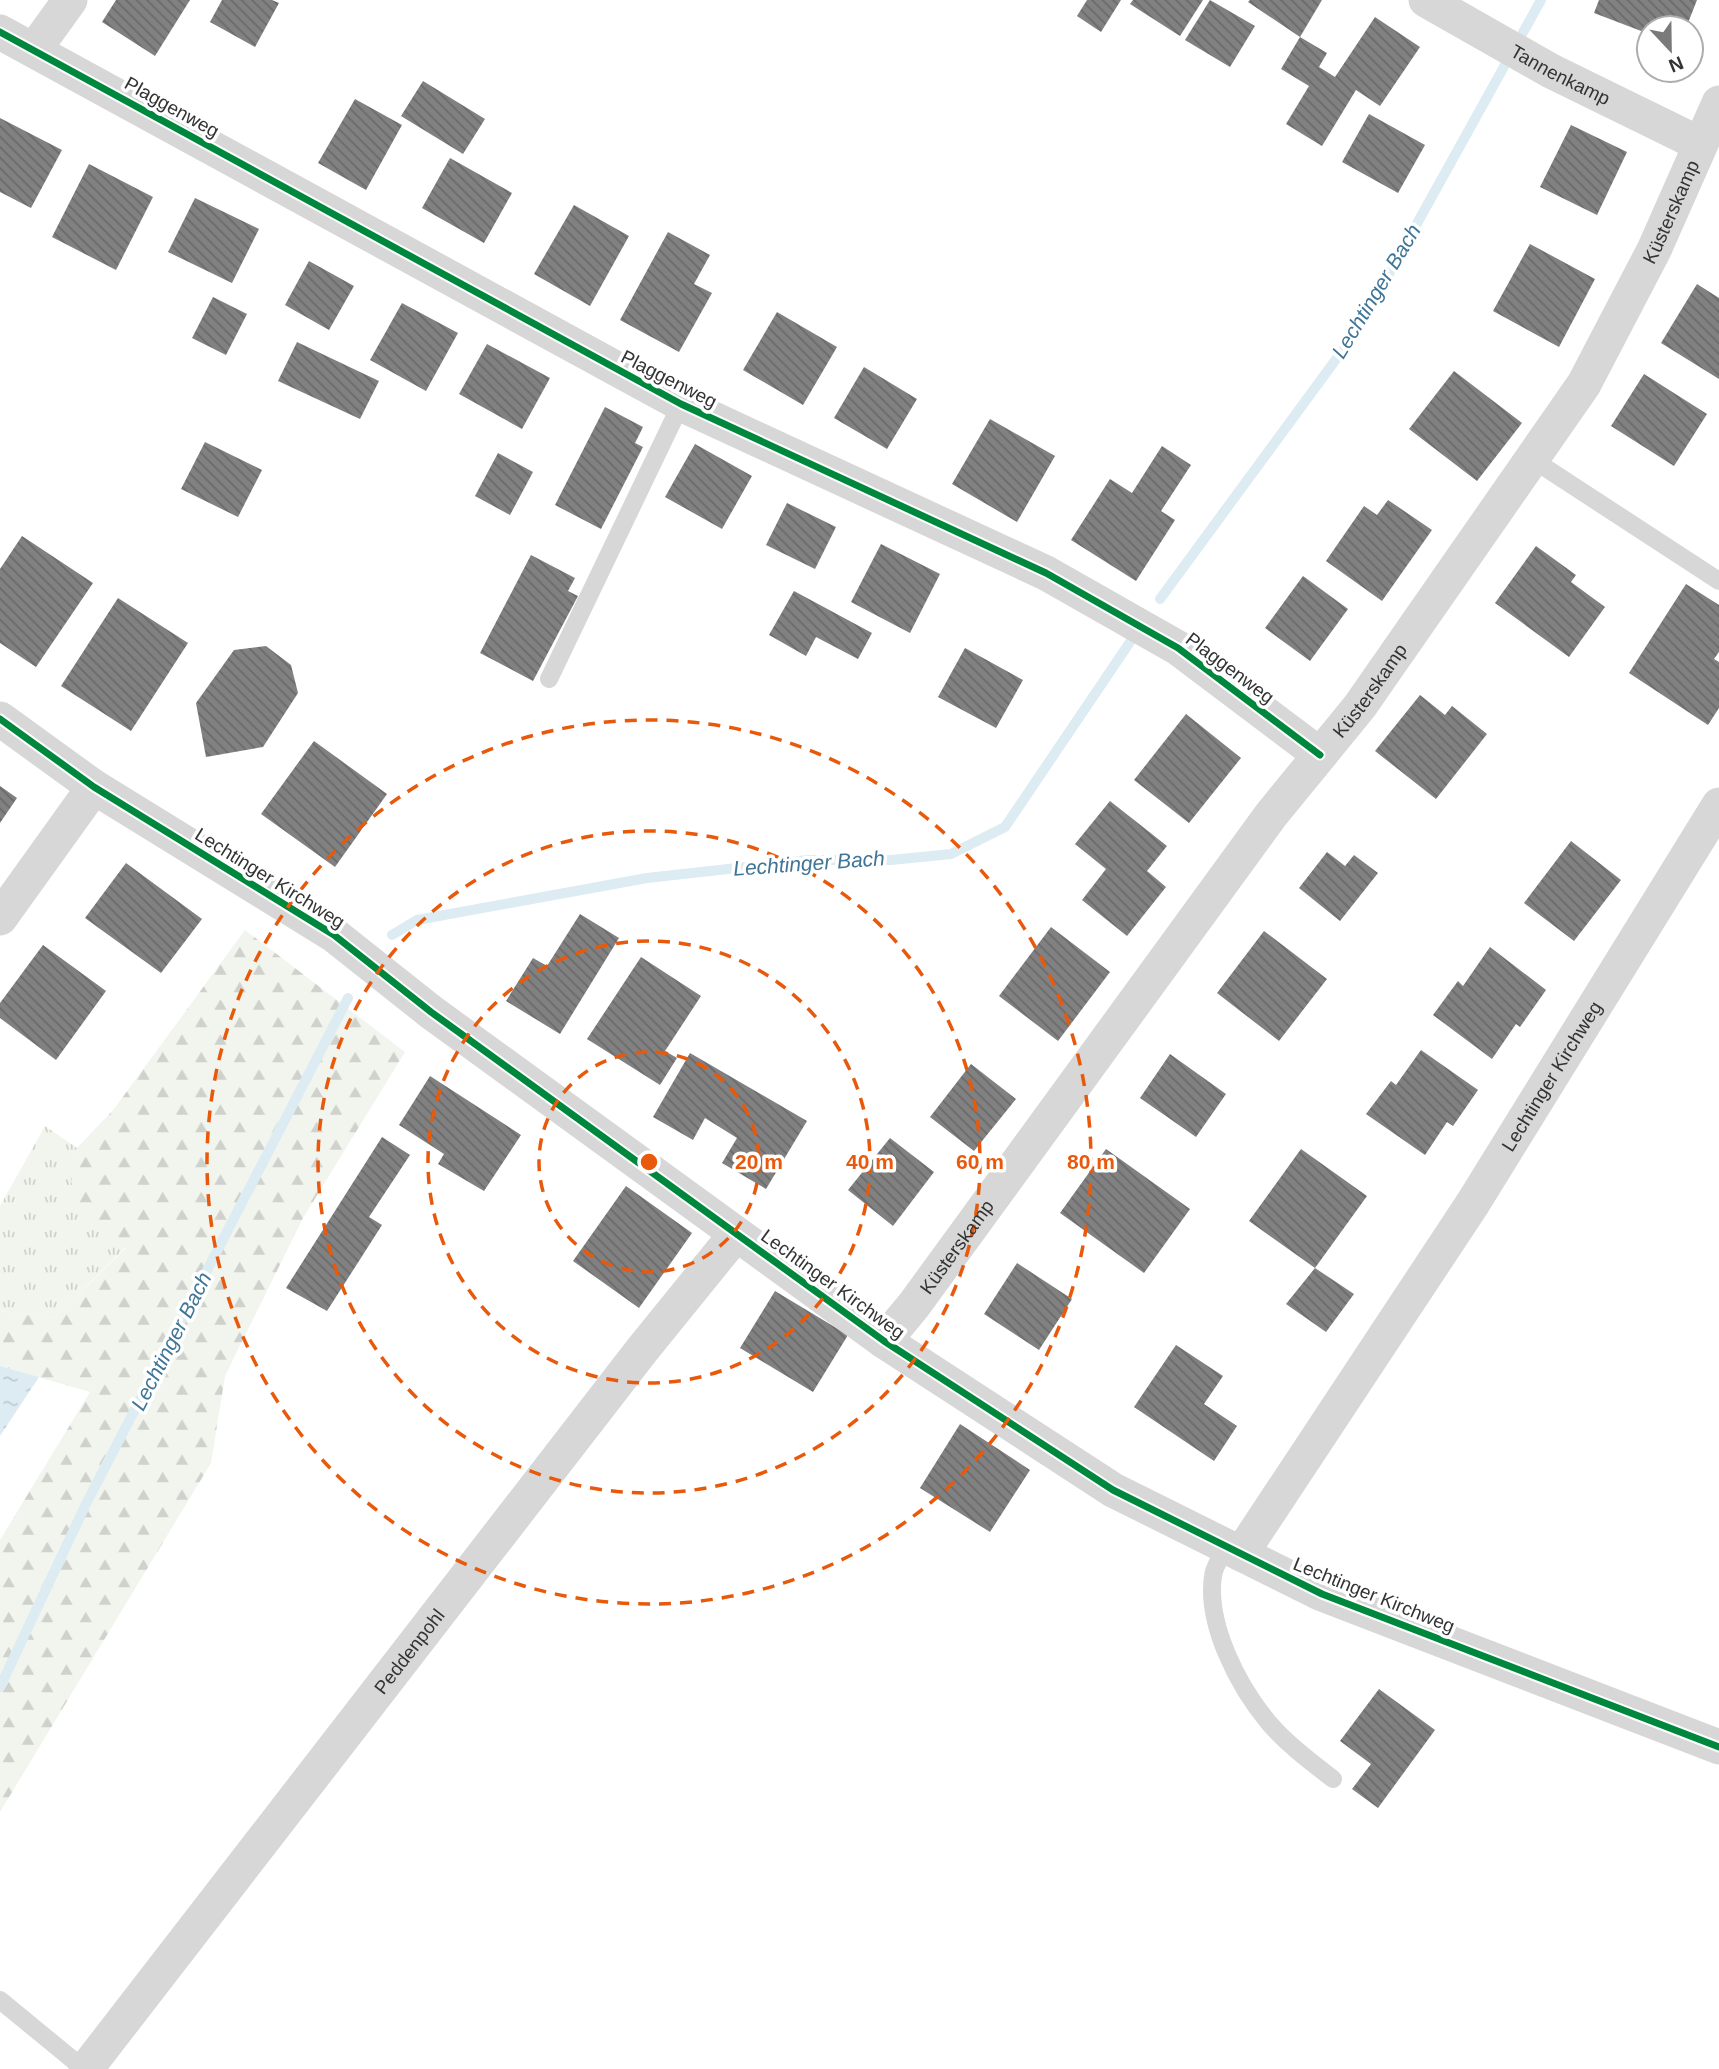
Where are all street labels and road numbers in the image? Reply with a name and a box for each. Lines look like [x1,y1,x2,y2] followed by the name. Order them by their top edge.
[1507,40,1614,109] street label: Tannenkamp
[121,72,223,142] street label: Plaggenweg
[1638,157,1703,267] street label: Küsterskamp
[618,346,720,412] street label: Plaggenweg
[1182,628,1278,708] street label: Plaggenweg
[1328,640,1411,742] street label: Küsterskamp
[191,823,349,933] street label: Lechtinger Kirchweg
[1497,997,1606,1155] street label: Lechtinger Kirchweg
[915,1196,998,1298] street label: Küsterskamp
[757,1225,909,1343] street label: Lechtinger Kirchweg
[1290,1553,1458,1637] street label: Lechtinger Kirchweg
[370,1605,448,1698] street label: Peddenpohl

